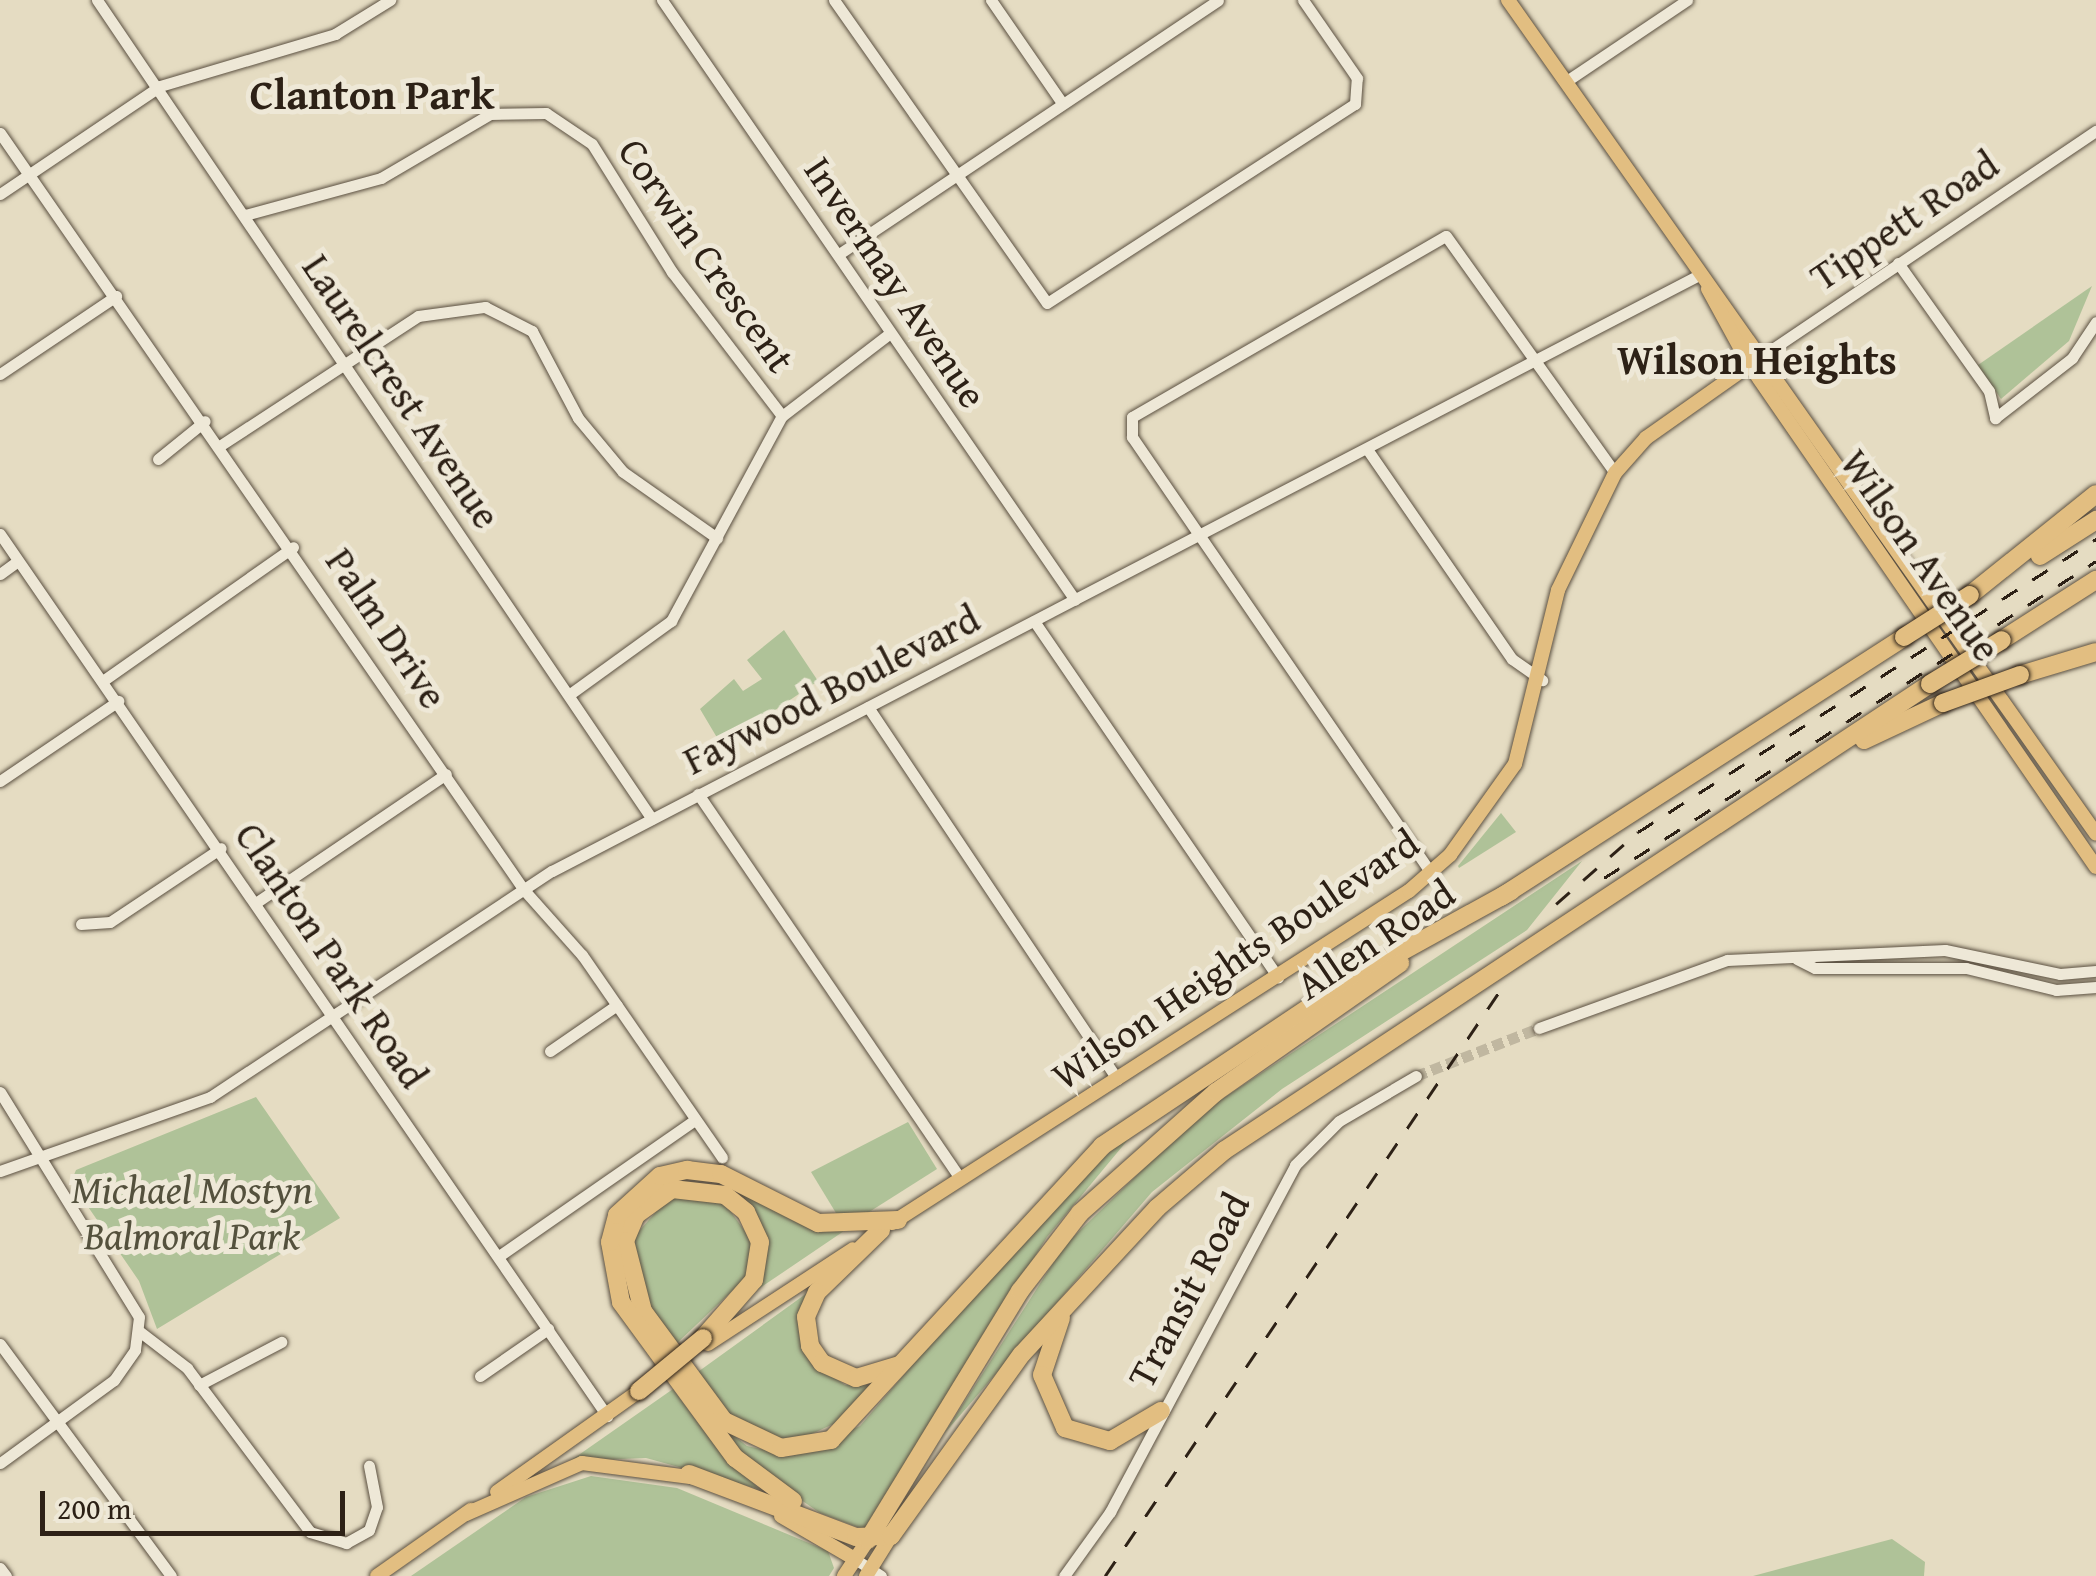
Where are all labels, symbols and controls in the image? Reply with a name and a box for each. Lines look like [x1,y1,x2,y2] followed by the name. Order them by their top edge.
[250,69,494,119] district label: Clanton Park
[609,129,805,381] street label: Corwin Crescent
[1801,140,2007,300] street label: Tippett Road
[794,147,998,417] street label: Invermay Avenue
[293,245,511,537] street label: Laurelcrest Avenue
[1617,334,1897,384] district label: Wilson Heights
[1831,440,2011,670] street label: Wilson Avenue
[316,539,458,717] street label: Palm Drive
[675,594,987,784] street label: Faywood Boulevard
[225,813,439,1097] street label: Clanton Park Road
[1043,818,1427,1100] street label: Wilson Heights Boulevard
[1287,869,1463,1009] street label: Allen Road
[71,1165,313,1259] park label: Michael Mostyn Balmoral Park
[1117,1184,1259,1396] street label: Transit Road
[45,1471,350,1533] scale bar
[57,1486,131,1530] text: 200 m

